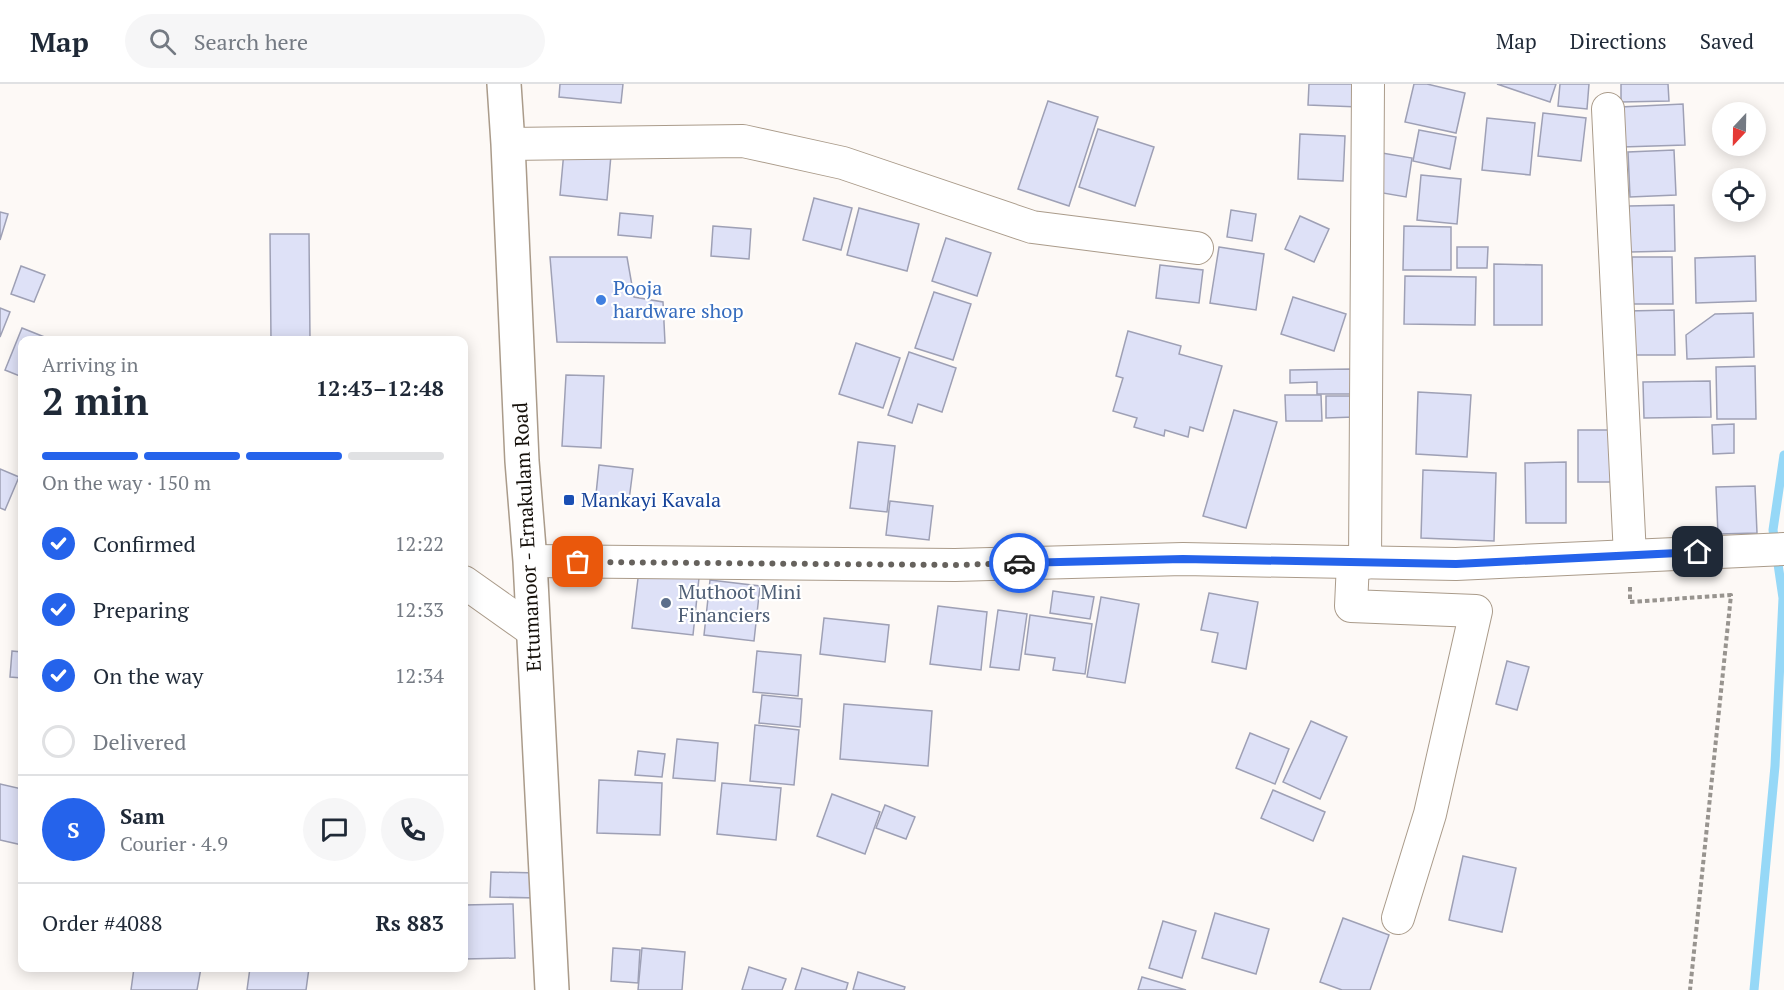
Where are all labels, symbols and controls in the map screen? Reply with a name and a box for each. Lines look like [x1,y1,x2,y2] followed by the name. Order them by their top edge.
[125,14,545,68] search box
[30,23,89,60] text: Map
[146,25,179,58] icon: search
[194,27,308,56] text: Search here
[1496,27,1537,55] text: Map
[1570,27,1667,55] text: Directions
[1700,27,1754,55] text: Saved
[1712,102,1766,156] north arrow
[1712,102,1766,222] map controls
[1712,168,1766,222] button: locate
[613,274,744,324] place label: Pooja hardware shop
[594,293,608,307] marker: Pooja hardware shop
[42,351,138,378] text: Arriving in
[316,373,444,402] text: 12:43–12:48
[42,374,149,426] text: 2 min
[506,402,547,672] street label: Ettumanoor - Ernakulam Road
[42,469,211,496] text: On the way · 150 m
[581,486,721,513] place label: Mankayi Kavala
[562,493,576,507] marker: Mankayi Kavala
[1672,526,1723,577] pin
[42,527,75,560] icon: check
[93,529,196,558] text: Confirmed
[395,530,444,557] text: 12:22
[989,533,1049,593] courier
[1681,535,1714,568] icon: home
[552,536,603,587] pin
[561,545,594,578] icon: bag
[1003,547,1036,580] icon: car
[678,578,801,628] place label: Muthoot Mini Financiers
[42,593,75,626] icon: check
[93,595,189,624] text: Preparing
[395,596,444,623] text: 12:33
[659,596,673,610] marker: Muthoot Mini Financiers
[42,659,75,692] icon: check
[93,661,203,690] text: On the way
[395,662,444,689] text: 12:34
[93,727,186,756] text: Delivered
[303,798,366,861] button: chat
[381,798,444,861] button: phone
[120,801,165,830] text: Sam
[67,815,80,844] text: S
[120,830,228,857] text: Courier · 4.9
[42,908,162,937] text: Order #4088
[375,908,444,937] text: Rs 883

